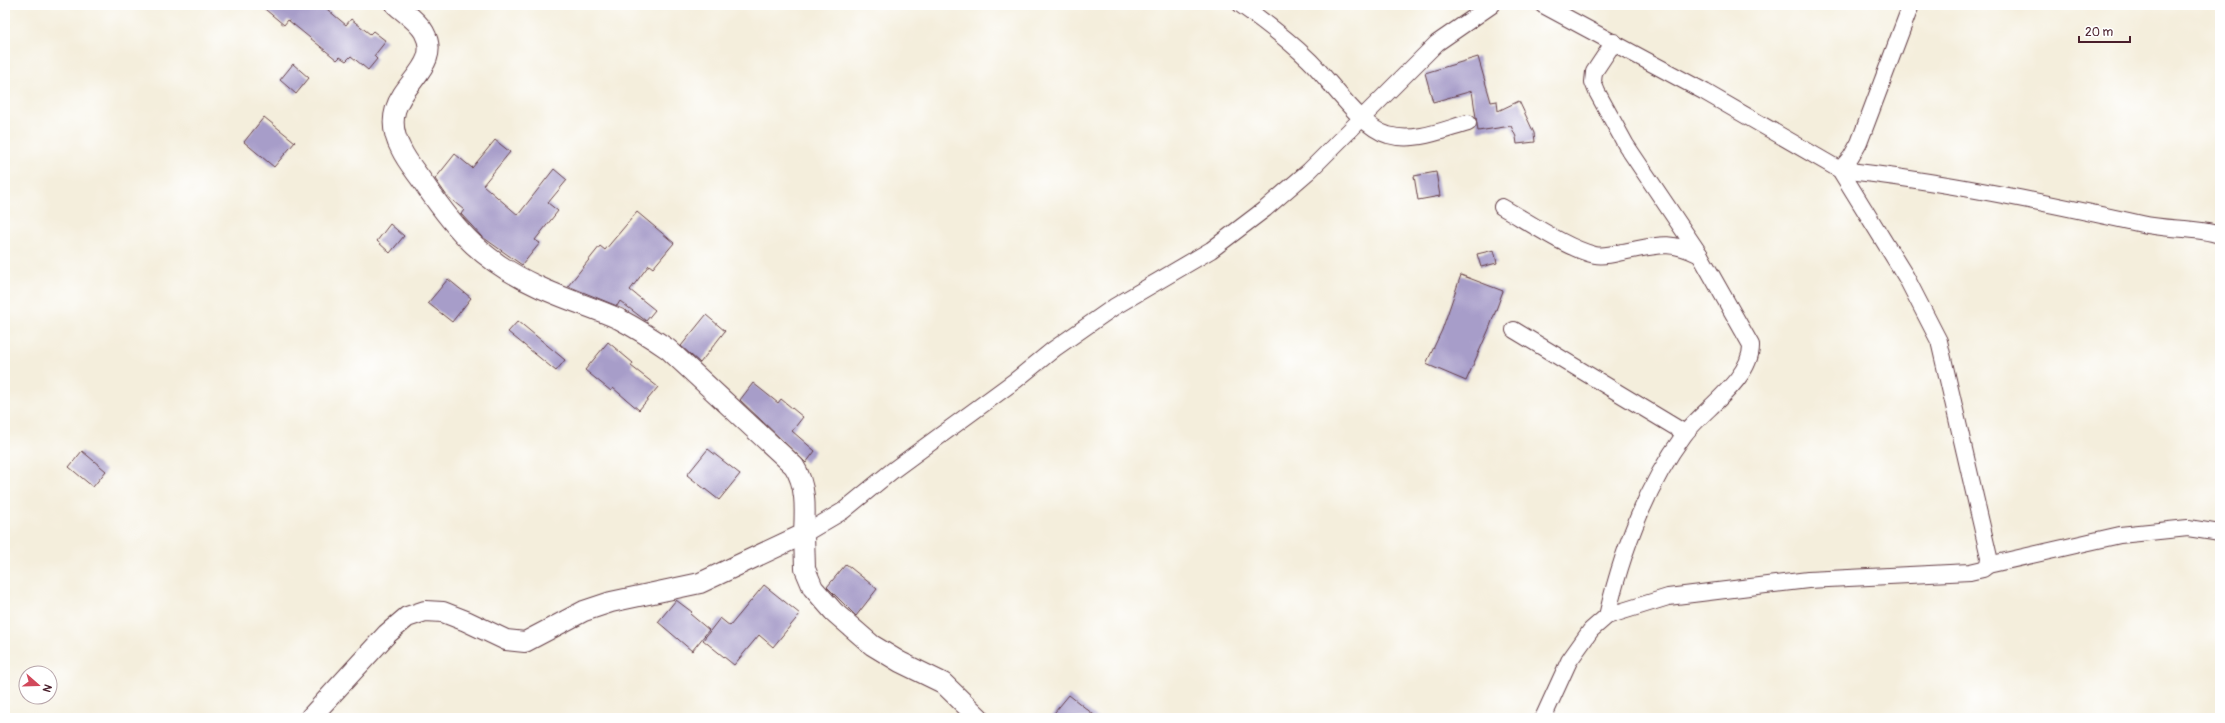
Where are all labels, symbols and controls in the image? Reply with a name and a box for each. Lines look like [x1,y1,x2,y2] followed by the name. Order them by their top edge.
[2079,18,2130,44] scale bar
[2085,25,2114,40] text: 20 m
[18,665,58,705] north arrow
[39,683,54,694] text: N

